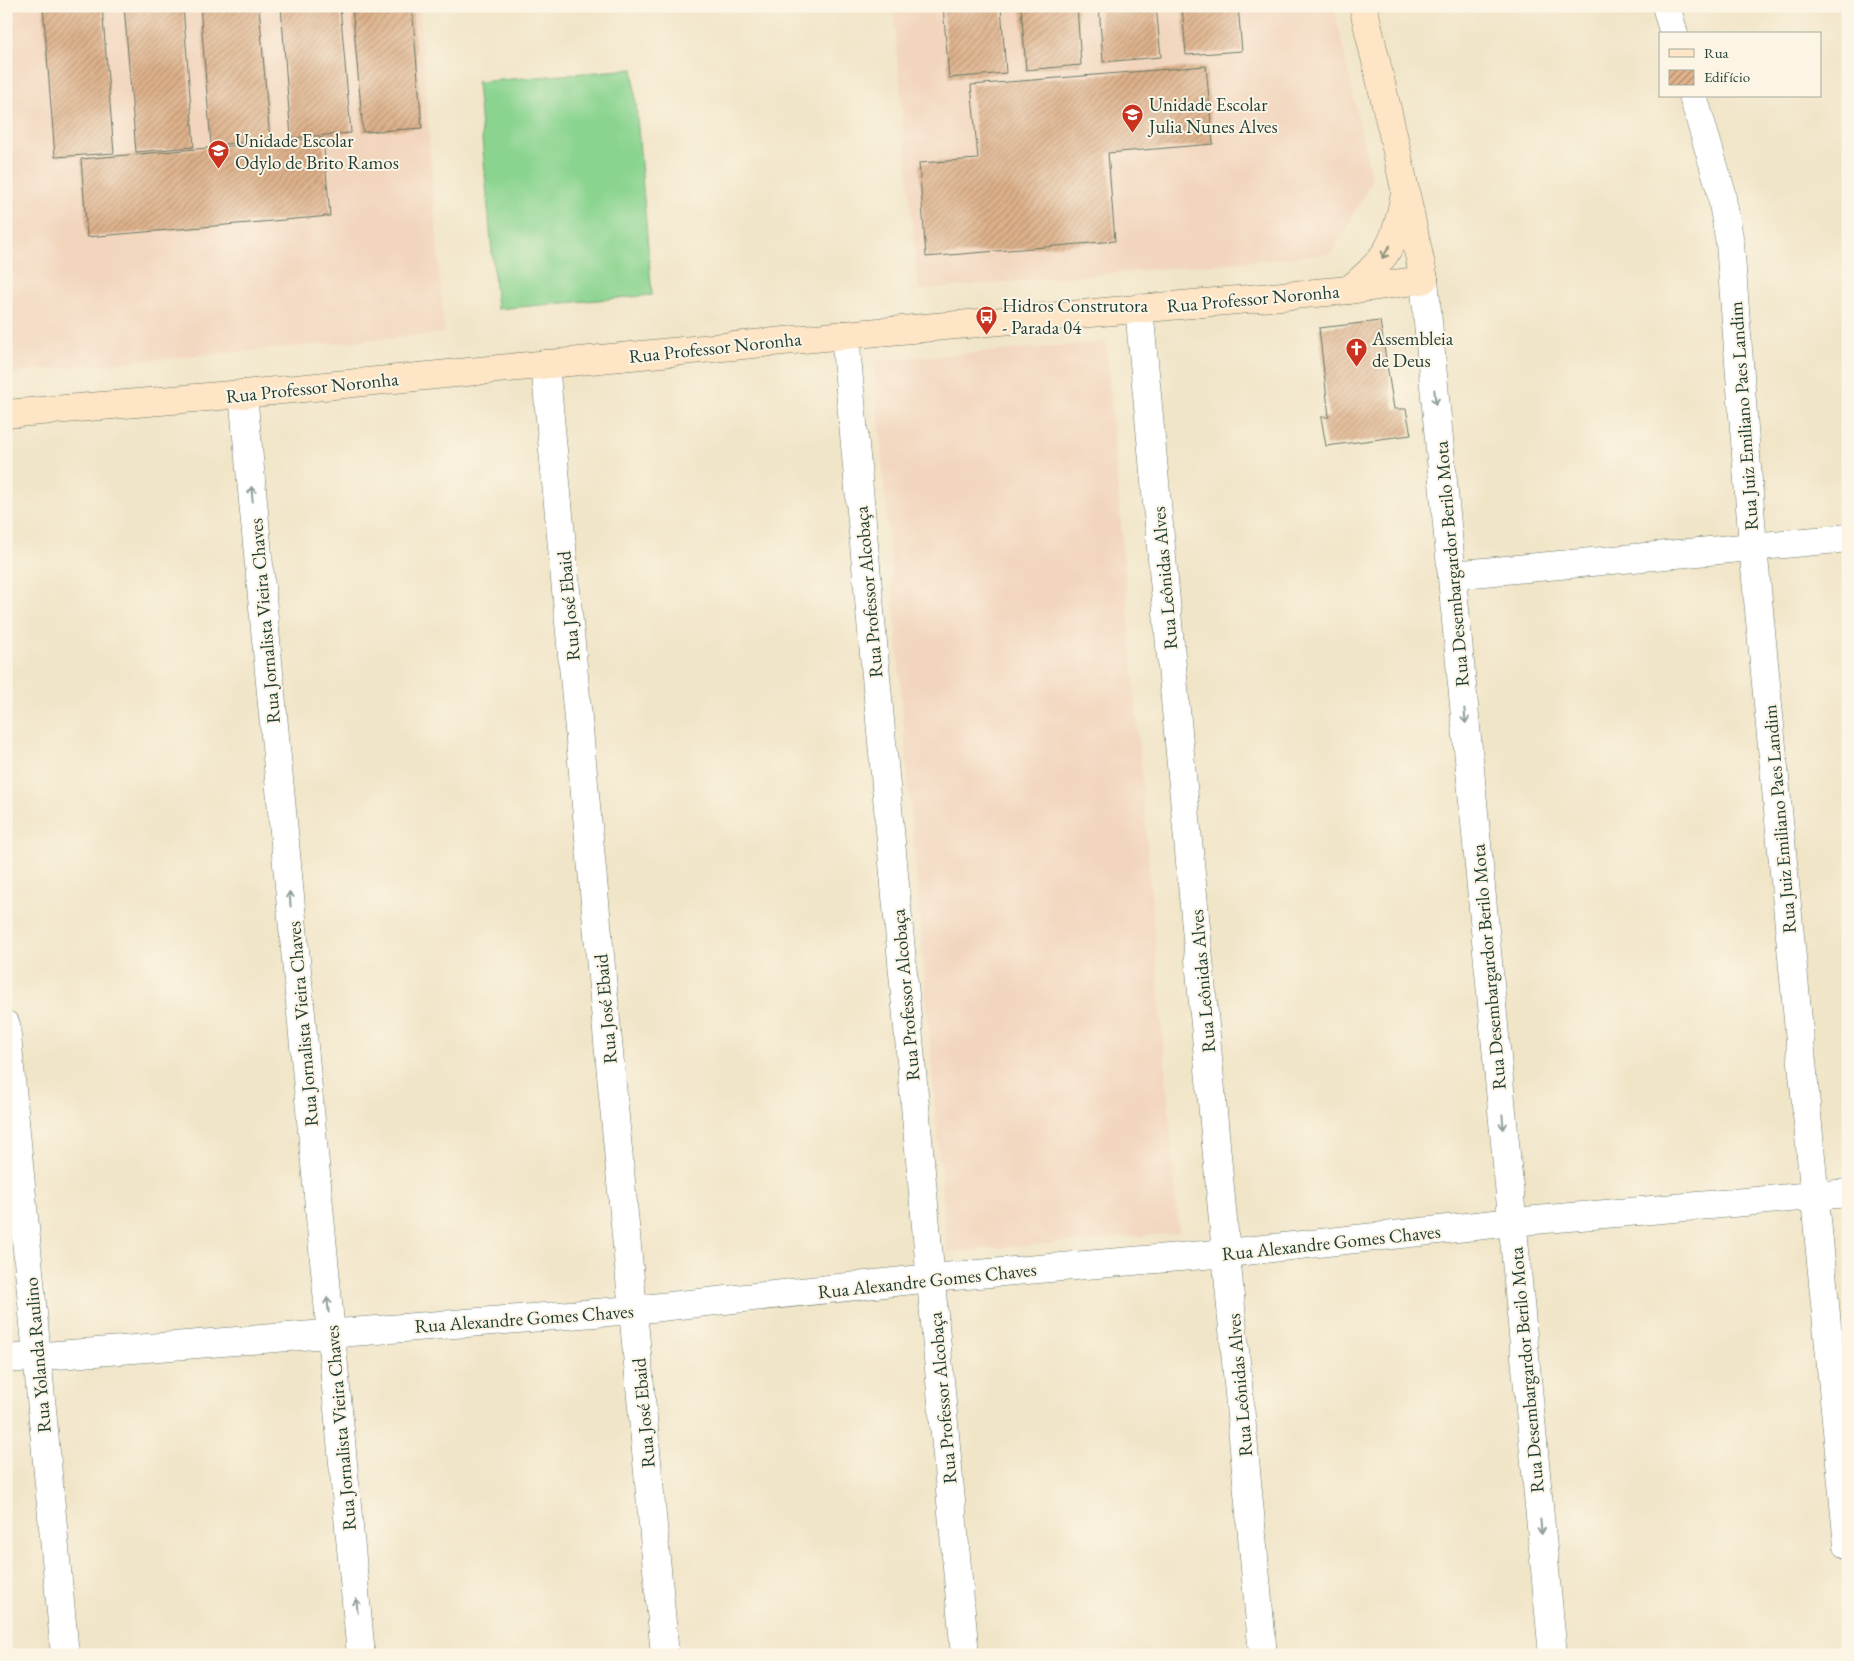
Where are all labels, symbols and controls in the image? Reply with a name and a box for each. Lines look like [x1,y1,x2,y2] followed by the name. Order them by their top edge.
[1659,32,1822,98] legend
[1704,43,1729,62] text: Rua
[1704,67,1750,86] text: Edifício
[1147,92,1278,139] place label: Unidade Escolar Julia Nunes Alves
[1121,103,1145,134] school or university icon: Unidade Escolar Julia Nunes Alves
[235,128,399,175] place label: Unidade Escolar Odylo de Brito Ramos
[207,139,231,170] school or university icon: Unidade Escolar Odylo de Brito Ramos
[1380,245,1390,259] one-way arrow
[1165,278,1341,319] street label: Rua Professor Noronha
[1002,293,1148,340] place label: Hidros Construtora - Parada 04
[1723,300,1764,531] street label: Rua Juiz Emiliano Paes Landim
[974,304,998,335] bus stop icon: Hidros Construtora - Parada 04
[627,326,803,369] street label: Rua Professor Noronha
[1371,326,1454,373] place label: Assembleia de Deus
[1344,337,1368,368] church icon: Assembleia de Deus
[224,366,400,409] street label: Rua Professor Noronha
[1430,389,1440,405] one-way arrow
[1428,440,1475,688] street label: Rua Desembargardor Berilo Mota
[248,486,257,502] one-way arrow
[848,505,888,679] street label: Rua Professor Alcobaça
[1146,505,1183,651] street label: Rua Leônidas Alves
[243,517,286,725] street label: Rua Jornalista Vieira Chaves
[551,550,586,662] street label: Rua José Ebaid
[1757,703,1802,934] street label: Rua Juiz Emiliano Paes Landim
[1460,708,1470,724] one-way arrow
[1465,843,1512,1091] street label: Rua Desembargardor Berilo Mota
[286,892,295,908] one-way arrow
[885,908,925,1082] street label: Rua Professor Alcobaça
[1184,908,1221,1054] street label: Rua Leônidas Alves
[281,920,324,1128] street label: Rua Jornalista Vieira Chaves
[588,953,623,1065] street label: Rua José Ebaid
[1498,1113,1508,1129] one-way arrow
[1220,1219,1442,1266] street label: Rua Alexandre Gomes Chaves
[1503,1246,1550,1494] street label: Rua Desembargardor Berilo Mota
[816,1257,1038,1304] street label: Rua Alexandre Gomes Chaves
[18,1276,57,1434] street label: Rua Yolanda Raulino
[324,1297,333,1313] one-way arrow
[414,1298,634,1339] street label: Rua Alexandre Gomes Chaves
[922,1311,962,1485] street label: Rua Professor Alcobaça
[1221,1312,1258,1458] street label: Rua Leônidas Alves
[319,1324,362,1532] street label: Rua Jornalista Vieira Chaves
[626,1357,661,1469] street label: Rua José Ebaid
[1536,1519,1546,1535] one-way arrow
[352,1599,362,1615] one-way arrow

